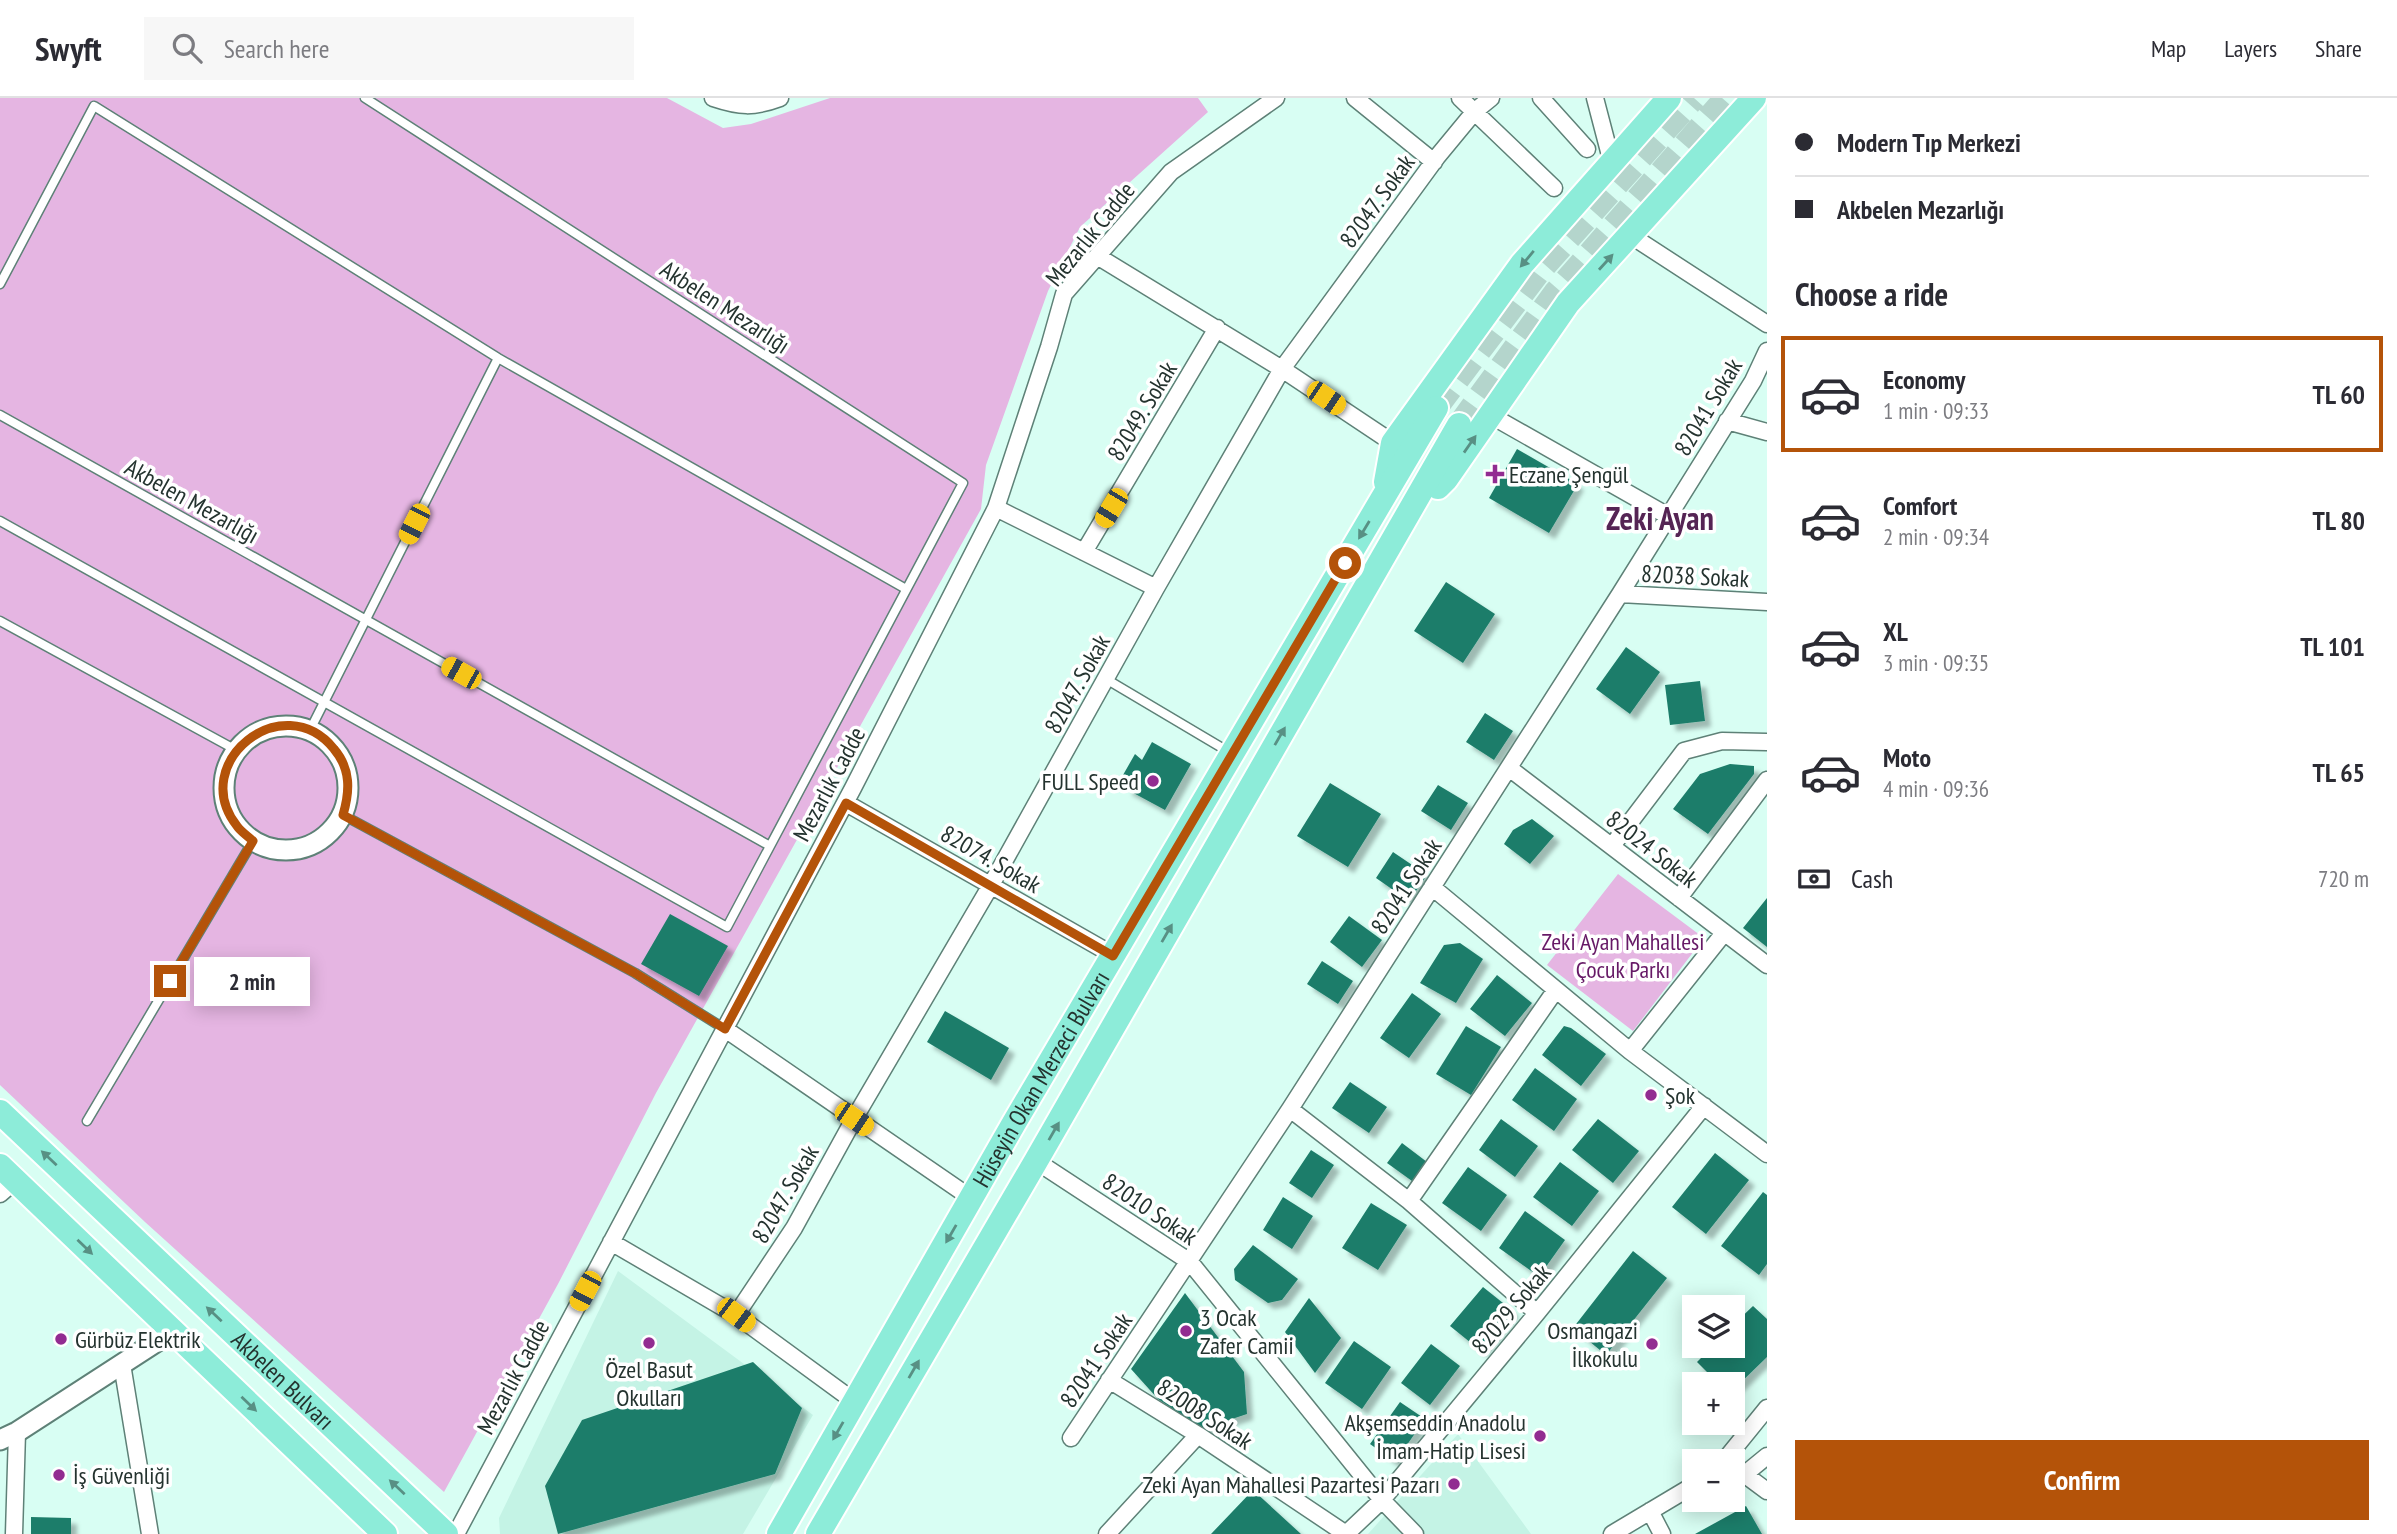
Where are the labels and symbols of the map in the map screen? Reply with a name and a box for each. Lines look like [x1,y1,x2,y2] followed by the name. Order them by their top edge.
[1333,147,1422,254] street label: 82047. Sokak
[1038,176,1142,292] street label: Mezarlık Cadde
[1520,251,1535,268] one-way arrow
[654,254,796,360] street label: Akbelen Mezarlığı
[1597,254,1613,271] one-way arrow
[1667,352,1749,461] street label: 82041 Sokak
[1100,355,1184,466] street label: 82049. Sokak
[1303,378,1350,418] car
[1463,435,1477,453] one-way arrow
[120,451,264,551] street label: Akbelen Mezarlığı
[1509,459,1629,490] place label: Eczane Şengül
[1487,466,1503,482] marker: Eczane Şengül
[1092,485,1131,531] car
[1606,497,1714,539] district label: Zeki Ayan
[396,501,433,547] car
[1358,521,1370,540] one-way arrow
[1329,547,1361,579] route start
[1640,558,1750,594] street label: 82038 Sokak
[1037,628,1117,739] street label: 82047. Sokak
[438,654,485,692] car
[786,721,872,847] street label: Mezarlık Cadde
[1274,726,1286,746] one-way arrow
[1042,766,1139,797] place label: FULL Speed
[1145,773,1161,789] marker: FULL Speed
[1600,804,1705,895] street label: 82024 Sokak
[935,818,1047,900] street label: 82074. Sokak
[1364,832,1449,940] street label: 82041 Sokak
[1161,924,1173,943] one-way arrow
[1542,926,1704,985] park label: Zeki Ayan Mahallesi Çocuk Parkı
[194,956,310,1006] callout: 2 min
[154,965,186,997] route end
[965,965,1116,1192] street label: Hüseyin Okan Merzeci Bulvarı
[1665,1080,1696,1111] place label: Şok
[1643,1087,1659,1103] marker: Şok
[831,1099,878,1139] car
[1048,1121,1060,1140] one-way arrow
[744,1139,826,1249] street label: 82047. Sokak
[40,1149,57,1166] one-way arrow
[1097,1166,1204,1252] street label: 82010 Sokak
[945,1224,957,1243] one-way arrow
[76,1238,93,1254] one-way arrow
[1464,1257,1558,1360] street label: 82029 Sokak
[566,1268,605,1314] car
[713,1294,760,1336] car
[1200,1302,1294,1361] place label: 3 Ocak Zafer Camii
[206,1306,223,1322] one-way arrow
[1053,1306,1139,1413] street label: 82041 Sokak
[470,1314,556,1440] street label: Mezarlık Cadde
[1547,1315,1638,1374] place label: Osmangazi İlkokulu
[1178,1323,1194,1339] marker: 3 Ocak Zafer Camii
[75,1324,201,1355] place label: Gürbüz Elektrik
[225,1324,341,1436] street label: Akbelen Bulvarı
[53,1331,69,1347] marker: Gürbüz Elektrik
[641,1335,657,1351] marker: Özel Basut Okulları
[1644,1336,1660,1352] marker: Osmangazi İlkokulu
[605,1354,693,1413] place label: Özel Basut Okulları
[908,1360,921,1379] one-way arrow
[1151,1372,1259,1457] street label: 82008 Sokak
[240,1396,257,1412] one-way arrow
[1344,1407,1526,1466] place label: Akşemseddin Anadolu İmam-Hatip Lisesi
[832,1421,844,1441] one-way arrow
[1532,1428,1548,1444] marker: Akşemseddin Anadolu İmam-Hatip Lisesi
[73,1460,170,1491] place label: İş Güvenliği
[51,1467,67,1483] marker: İş Güvenliği
[1142,1469,1440,1500] place label: Zeki Ayan Mahallesi Pazartesi Pazarı
[1446,1476,1462,1492] marker: Zeki Ayan Mahallesi Pazartesi Pazarı
[389,1480,406,1496] one-way arrow

